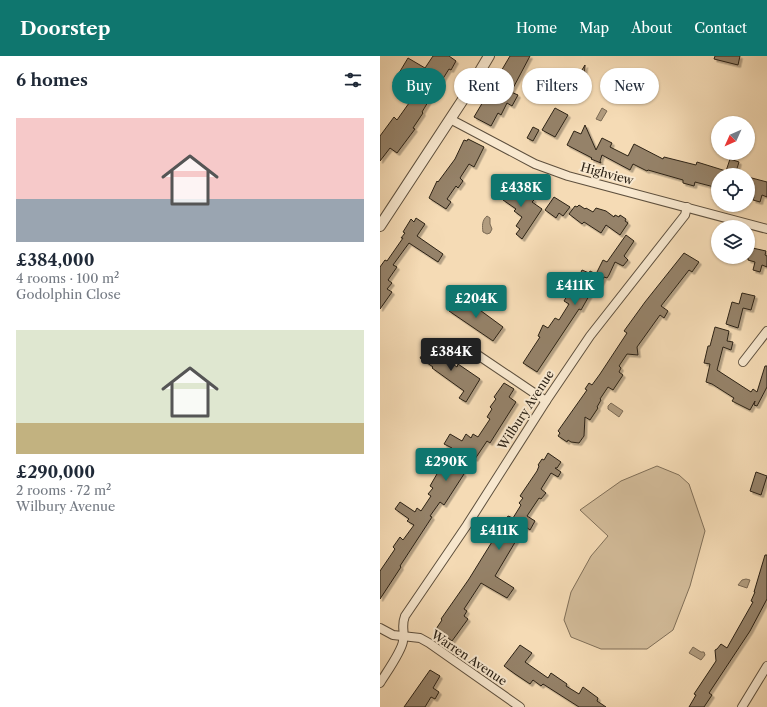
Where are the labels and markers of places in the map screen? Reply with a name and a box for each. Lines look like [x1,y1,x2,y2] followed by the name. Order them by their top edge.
[493,174,549,208] pin: £438K
[547,272,603,306] pin: £411K
[448,285,504,319] pin: £204K
[423,338,479,372] pin: £384K
[418,448,474,482] pin: £290K
[471,517,527,551] pin: £411K

